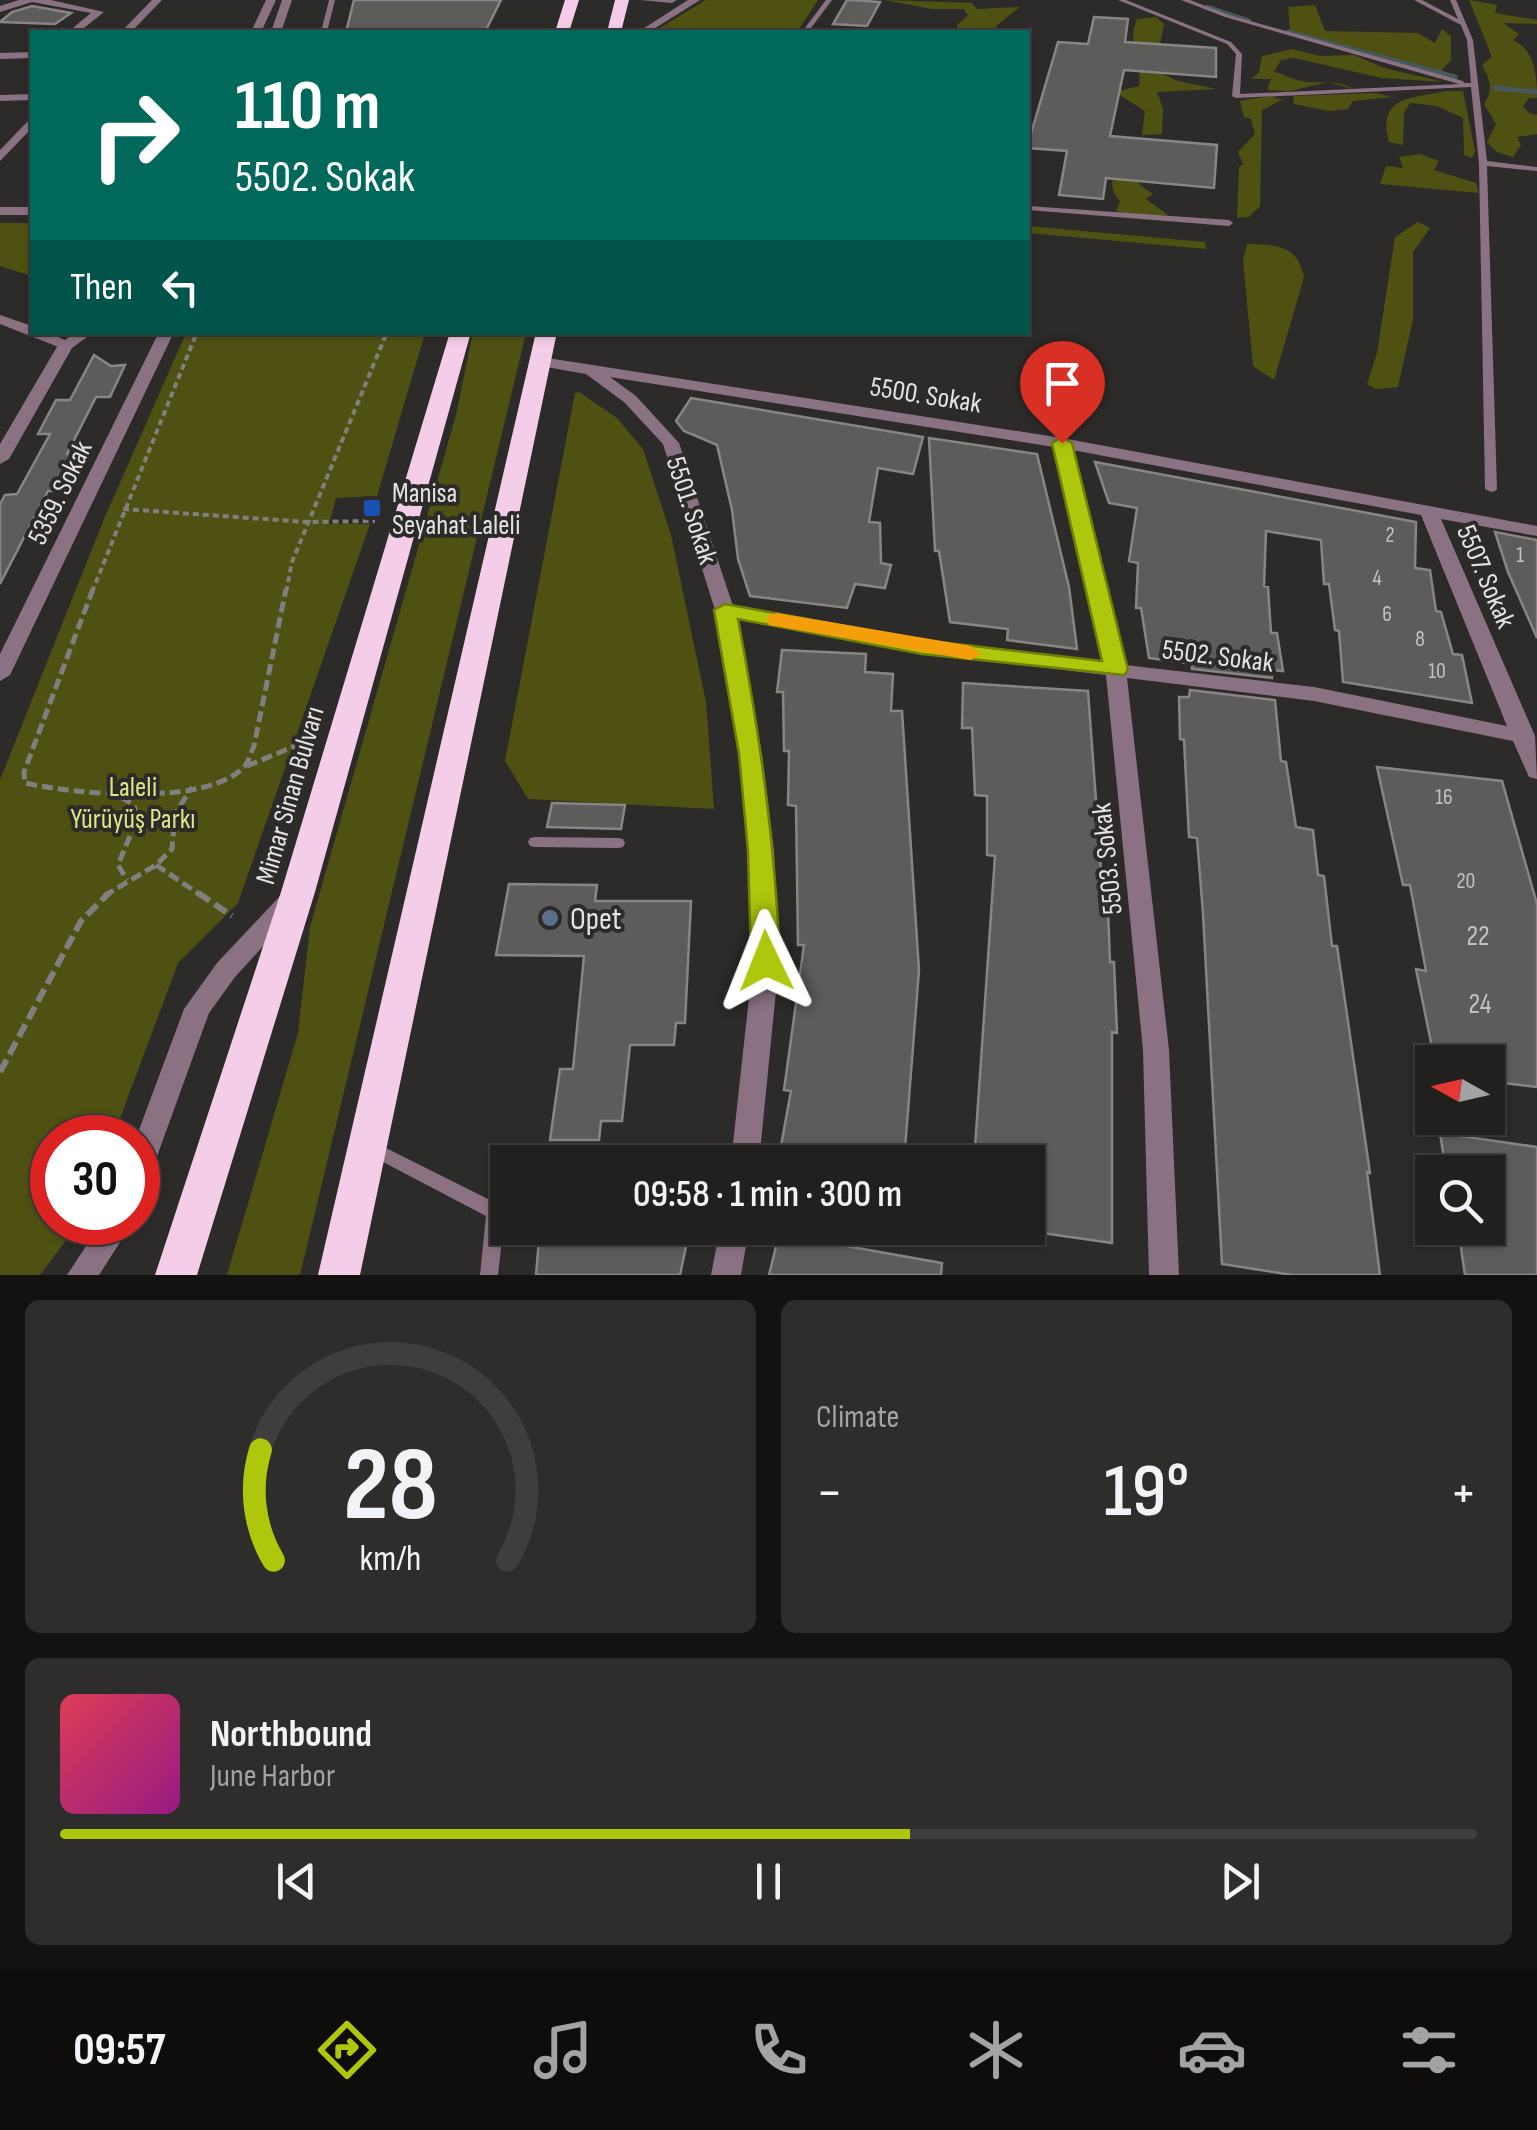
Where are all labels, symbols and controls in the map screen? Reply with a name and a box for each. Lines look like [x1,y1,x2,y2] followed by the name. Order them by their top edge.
[235,65,381,149] text: 110 m
[70,70,200,200] icon: right
[235,150,415,205] text: 5502. Sokak
[153,260,208,315] icon: left
[70,265,133,310] text: Then
[1020,341,1105,444] pin
[1035,356,1090,411] icon: arrive
[868,370,984,421] street label: 5500. Sokak
[21,435,100,550] street label: 5359. Sokak
[659,453,725,569] street label: 5501. Sokak
[392,477,521,542] place label: Manisa Seyahat Laleli
[361,497,383,519] marker: Manisa Seyahat Laleli
[1449,520,1522,634] street label: 5507. Sokak
[1385,522,1395,549] house number: 2
[1516,542,1524,569] house number: 1
[1372,565,1382,592] house number: 4
[1382,601,1392,628] house number: 6
[1415,626,1425,653] house number: 8
[1160,633,1276,680] street label: 5502. Sokak
[1428,658,1446,685] house number: 10
[249,703,332,888] street label: Mimar Sinan Bulvarı
[70,771,196,836] park label: Laleli Yürüyüş Parkı
[1435,784,1453,811] house number: 16
[1085,801,1130,916] street label: 5503. Sokak
[1457,868,1475,895] house number: 20
[570,900,622,939] place label: Opet
[539,907,561,929] marker: Opet
[714,909,818,1013] position arrow
[1466,920,1490,953] house number: 22
[1468,988,1492,1021] house number: 24
[1415,1045,1505,1135] north arrow
[1415,1045,1505,1245] map controls
[30,1115,160,1245] speed limit sign: 30
[1415,1155,1505,1245] button: search
[633,1172,902,1217] text: 09:58 · 1 min · 300 m
[816,1398,899,1437] text: Climate
[343,1424,438,1549] text: 28
[1104,1447,1189,1538] text: 19°
[816,1460,843,1527] text: −
[1450,1460,1477,1527] text: +
[360,1538,421,1581] text: km/h
[210,1712,372,1757] text: Northbound
[210,1757,335,1796] text: June Harbor
[269,1854,324,1909] icon: previous
[741,1854,796,1909] icon: pause
[1213,1854,1268,1909] icon: next
[312,2015,382,2085] icon: directions
[528,2015,598,2085] icon: music
[744,2015,814,2085] icon: phone
[961,2015,1031,2085] icon: climate
[1177,2015,1247,2085] icon: car
[1394,2015,1464,2085] icon: filters
[73,2023,165,2078] text: 09:57

